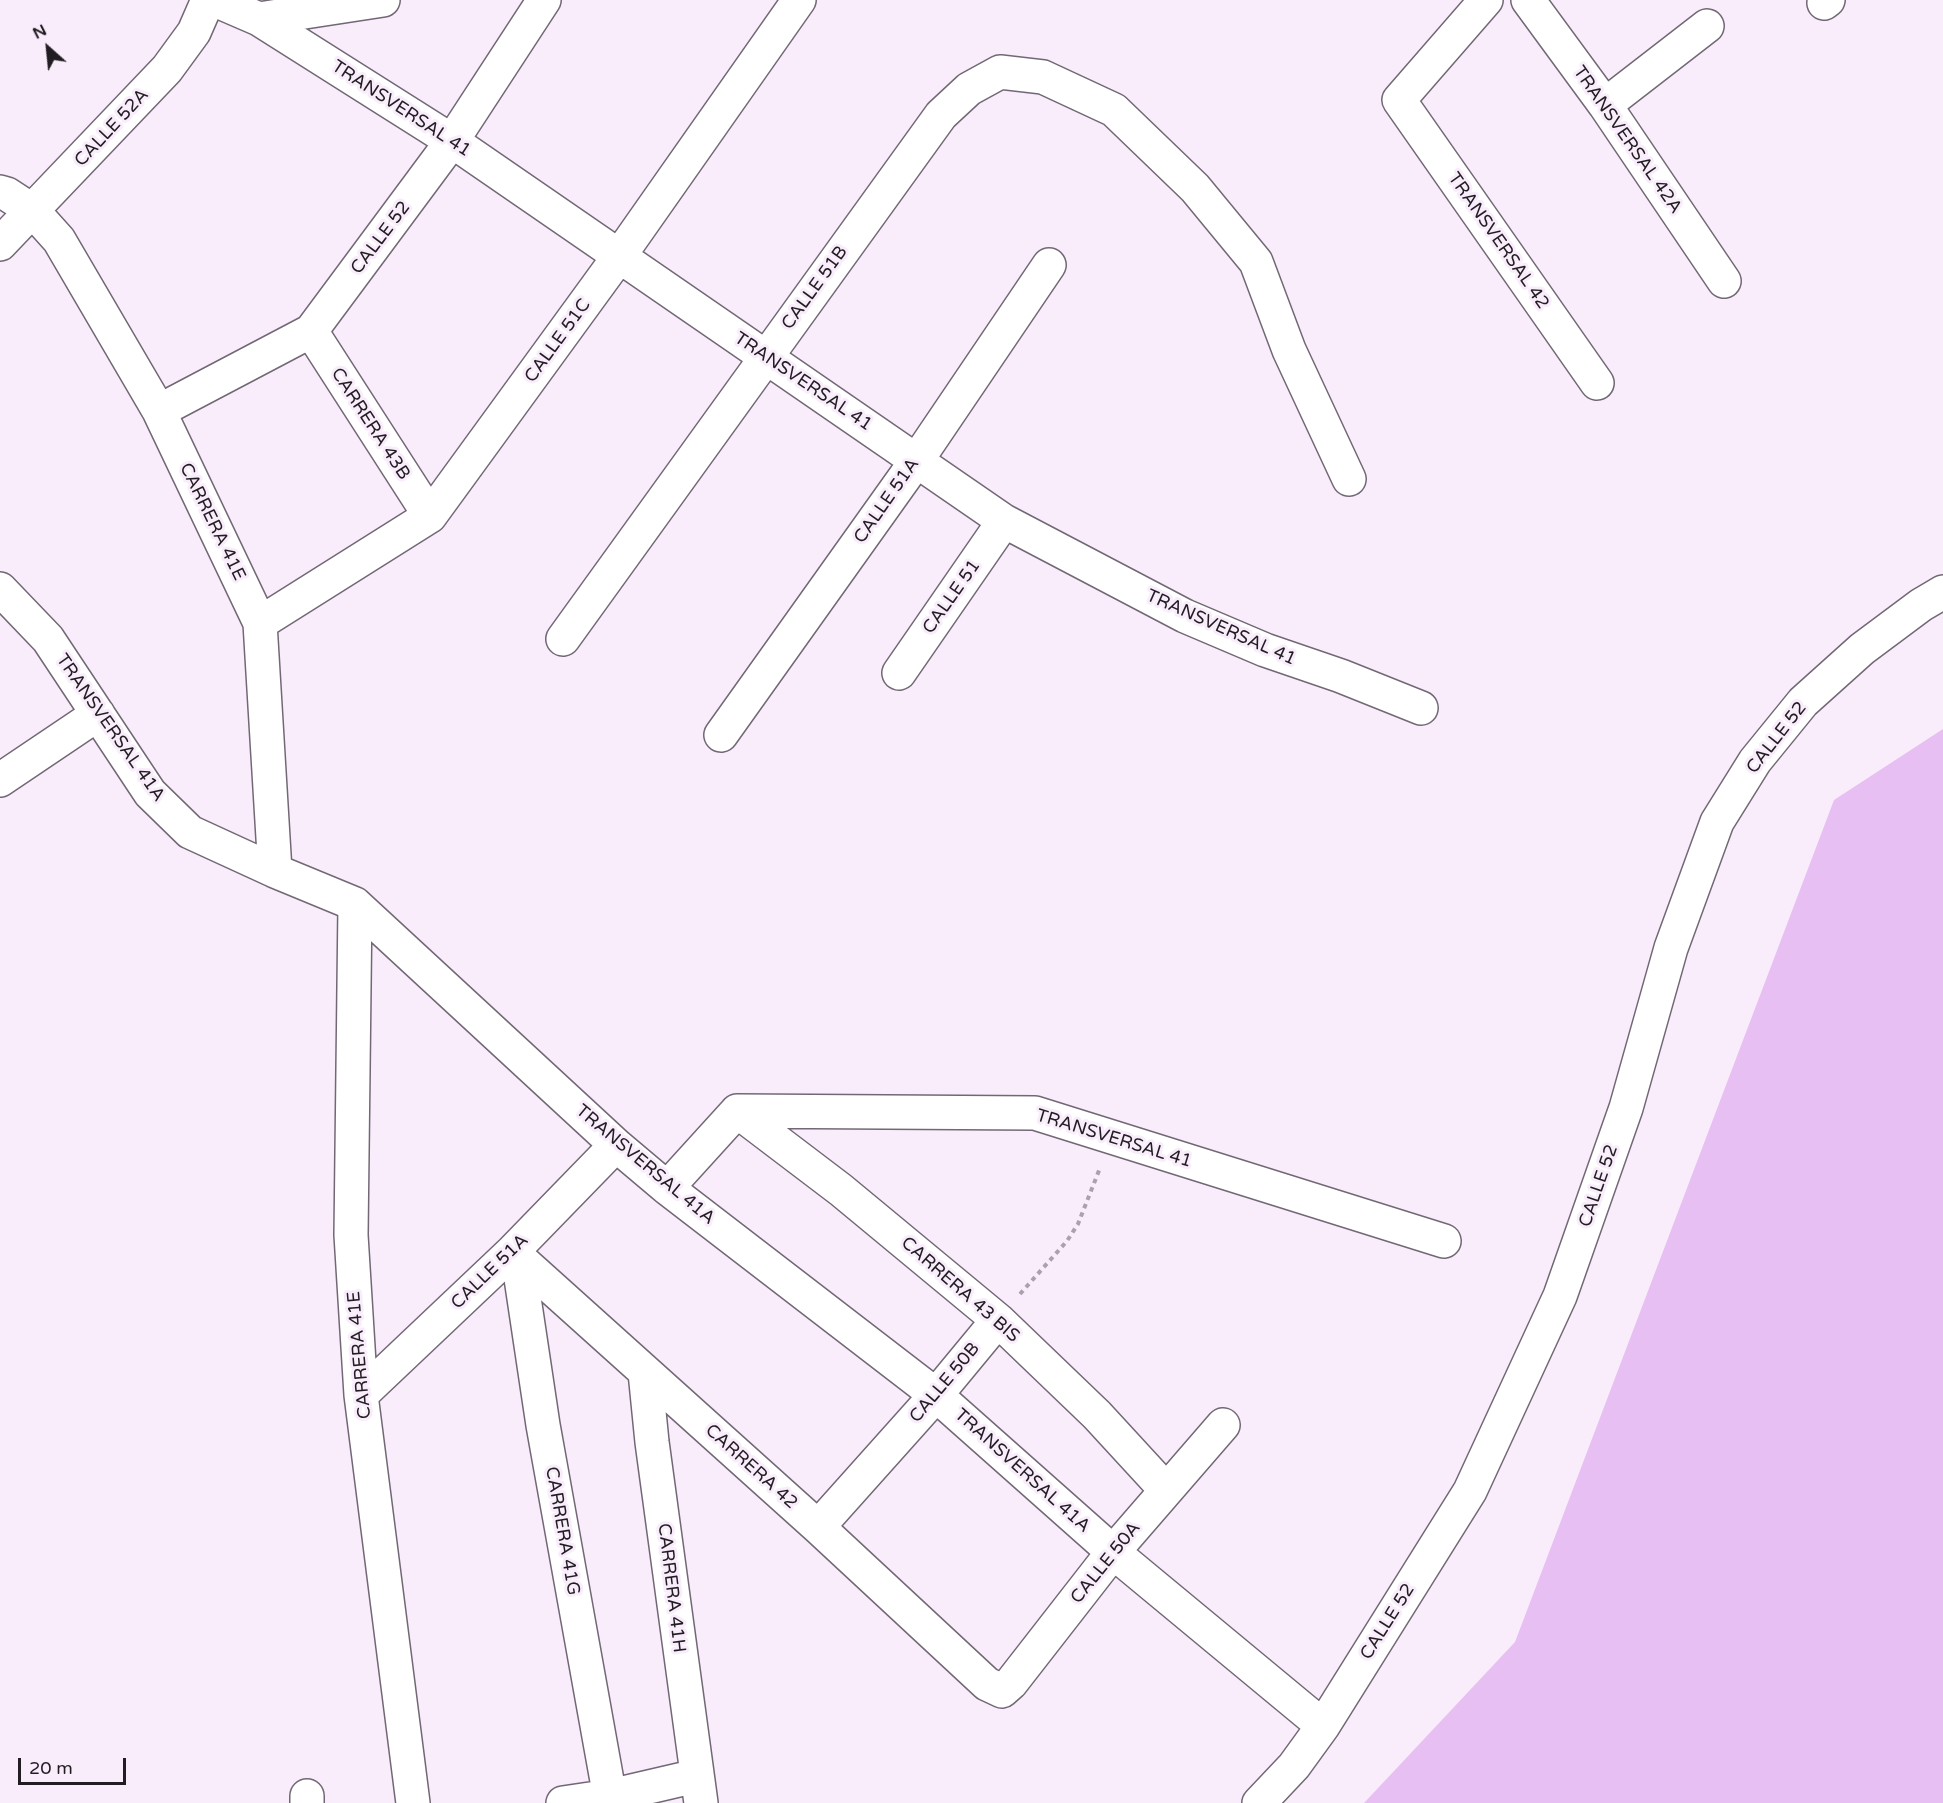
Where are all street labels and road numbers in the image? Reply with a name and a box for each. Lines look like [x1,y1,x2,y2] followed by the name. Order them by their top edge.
[327,56,475,162] street label: TRANSVERSAL 41
[1568,62,1686,218] street label: TRANSVERSAL 42A
[70,84,154,172] street label: CALLE 52A
[1443,169,1553,313] street label: TRANSVERSAL 42
[347,197,415,279] street label: CALLE 52
[777,242,853,334] street label: CALLE 51B
[520,295,596,387] street label: CALLE 51C
[730,328,876,436] street label: TRANSVERSAL 41
[326,364,414,484] street label: CARRERA 43B
[850,454,924,548] street label: CALLE 51A
[174,460,250,584] street label: CARRERA 41E
[919,556,985,638] street label: CALLE 51
[1143,585,1299,671] street label: TRANSVERSAL 41
[51,650,169,806] street label: TRANSVERSAL 41A
[1742,698,1812,778] street label: CALLE 52
[571,1100,719,1230] street label: TRANSVERSAL 41A
[1034,1105,1194,1173] street label: TRANSVERSAL 41
[1575,1142,1623,1230] street label: CALLE 52
[447,1230,533,1314] street label: CALLE 51A
[896,1233,1024,1347] street label: CARRERA 43 BIS
[344,1290,376,1420] street label: CARRERA 41E
[905,1339,985,1427] street label: CALLE 50B
[950,1404,1094,1538] street label: TRANSVERSAL 41A
[700,1420,802,1514] street label: CARRERA 42
[540,1465,584,1597] street label: CARRERA 41G
[1066,1518,1146,1608] street label: CALLE 50A
[652,1522,690,1654] street label: CARRERA 41H
[1356,1580,1420,1664] street label: CALLE 52

